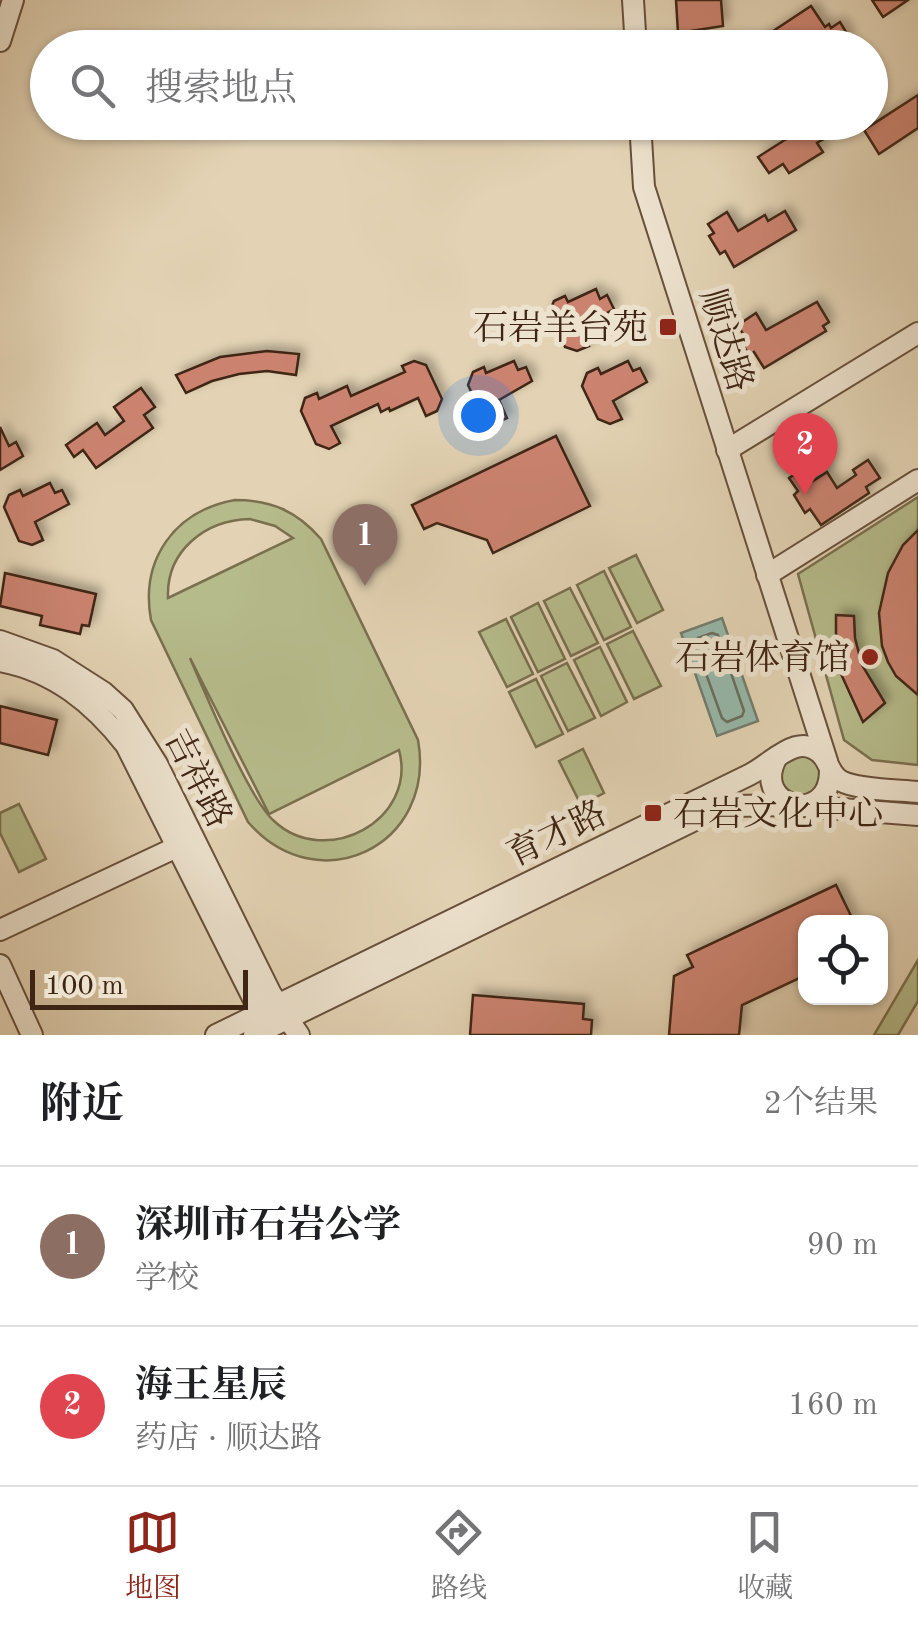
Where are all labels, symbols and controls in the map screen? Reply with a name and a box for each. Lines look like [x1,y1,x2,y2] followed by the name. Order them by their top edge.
[30,30,888,140] search box
[65,58,120,113] icon: search
[145,71,297,109] text: 搜索地点
[693,285,760,396] street label: 顺达路
[473,309,648,347] place label: 石岩羊台苑
[657,316,679,338] marker: 石岩羊台苑
[453,390,504,441] your location
[772,412,838,495] pin: 2
[332,504,398,586] pin: 1
[675,639,850,677] place label: 石岩体育馆
[859,646,881,668] marker: 石岩体育馆
[157,723,239,834] street label: 吉祥路
[501,794,612,874] street label: 育才路
[673,795,883,833] place label: 石岩文化中心
[642,802,664,824] marker: 石岩文化中心
[798,915,888,1005] map controls
[798,915,888,1005] button: locate
[30,965,248,1010] scale bar
[45,973,124,1001] text: 100 m
[40,1085,124,1127] text: 附近
[763,1089,878,1121] text: 2个结果
[135,1208,401,1246] text: 深圳市石岩公学
[63,1230,82,1262] text: 1
[807,1230,878,1262] text: 90 m
[135,1264,199,1296] text: 学校
[135,1368,287,1406] text: 海王星辰
[63,1390,82,1422] text: 2
[788,1390,878,1422] text: 160 m
[135,1424,322,1456] text: 药店 · 顺达路
[125,1505,181,1608] tab: 地图
[431,1505,487,1608] tab: 路线
[737,1505,793,1608] tab: 收藏

